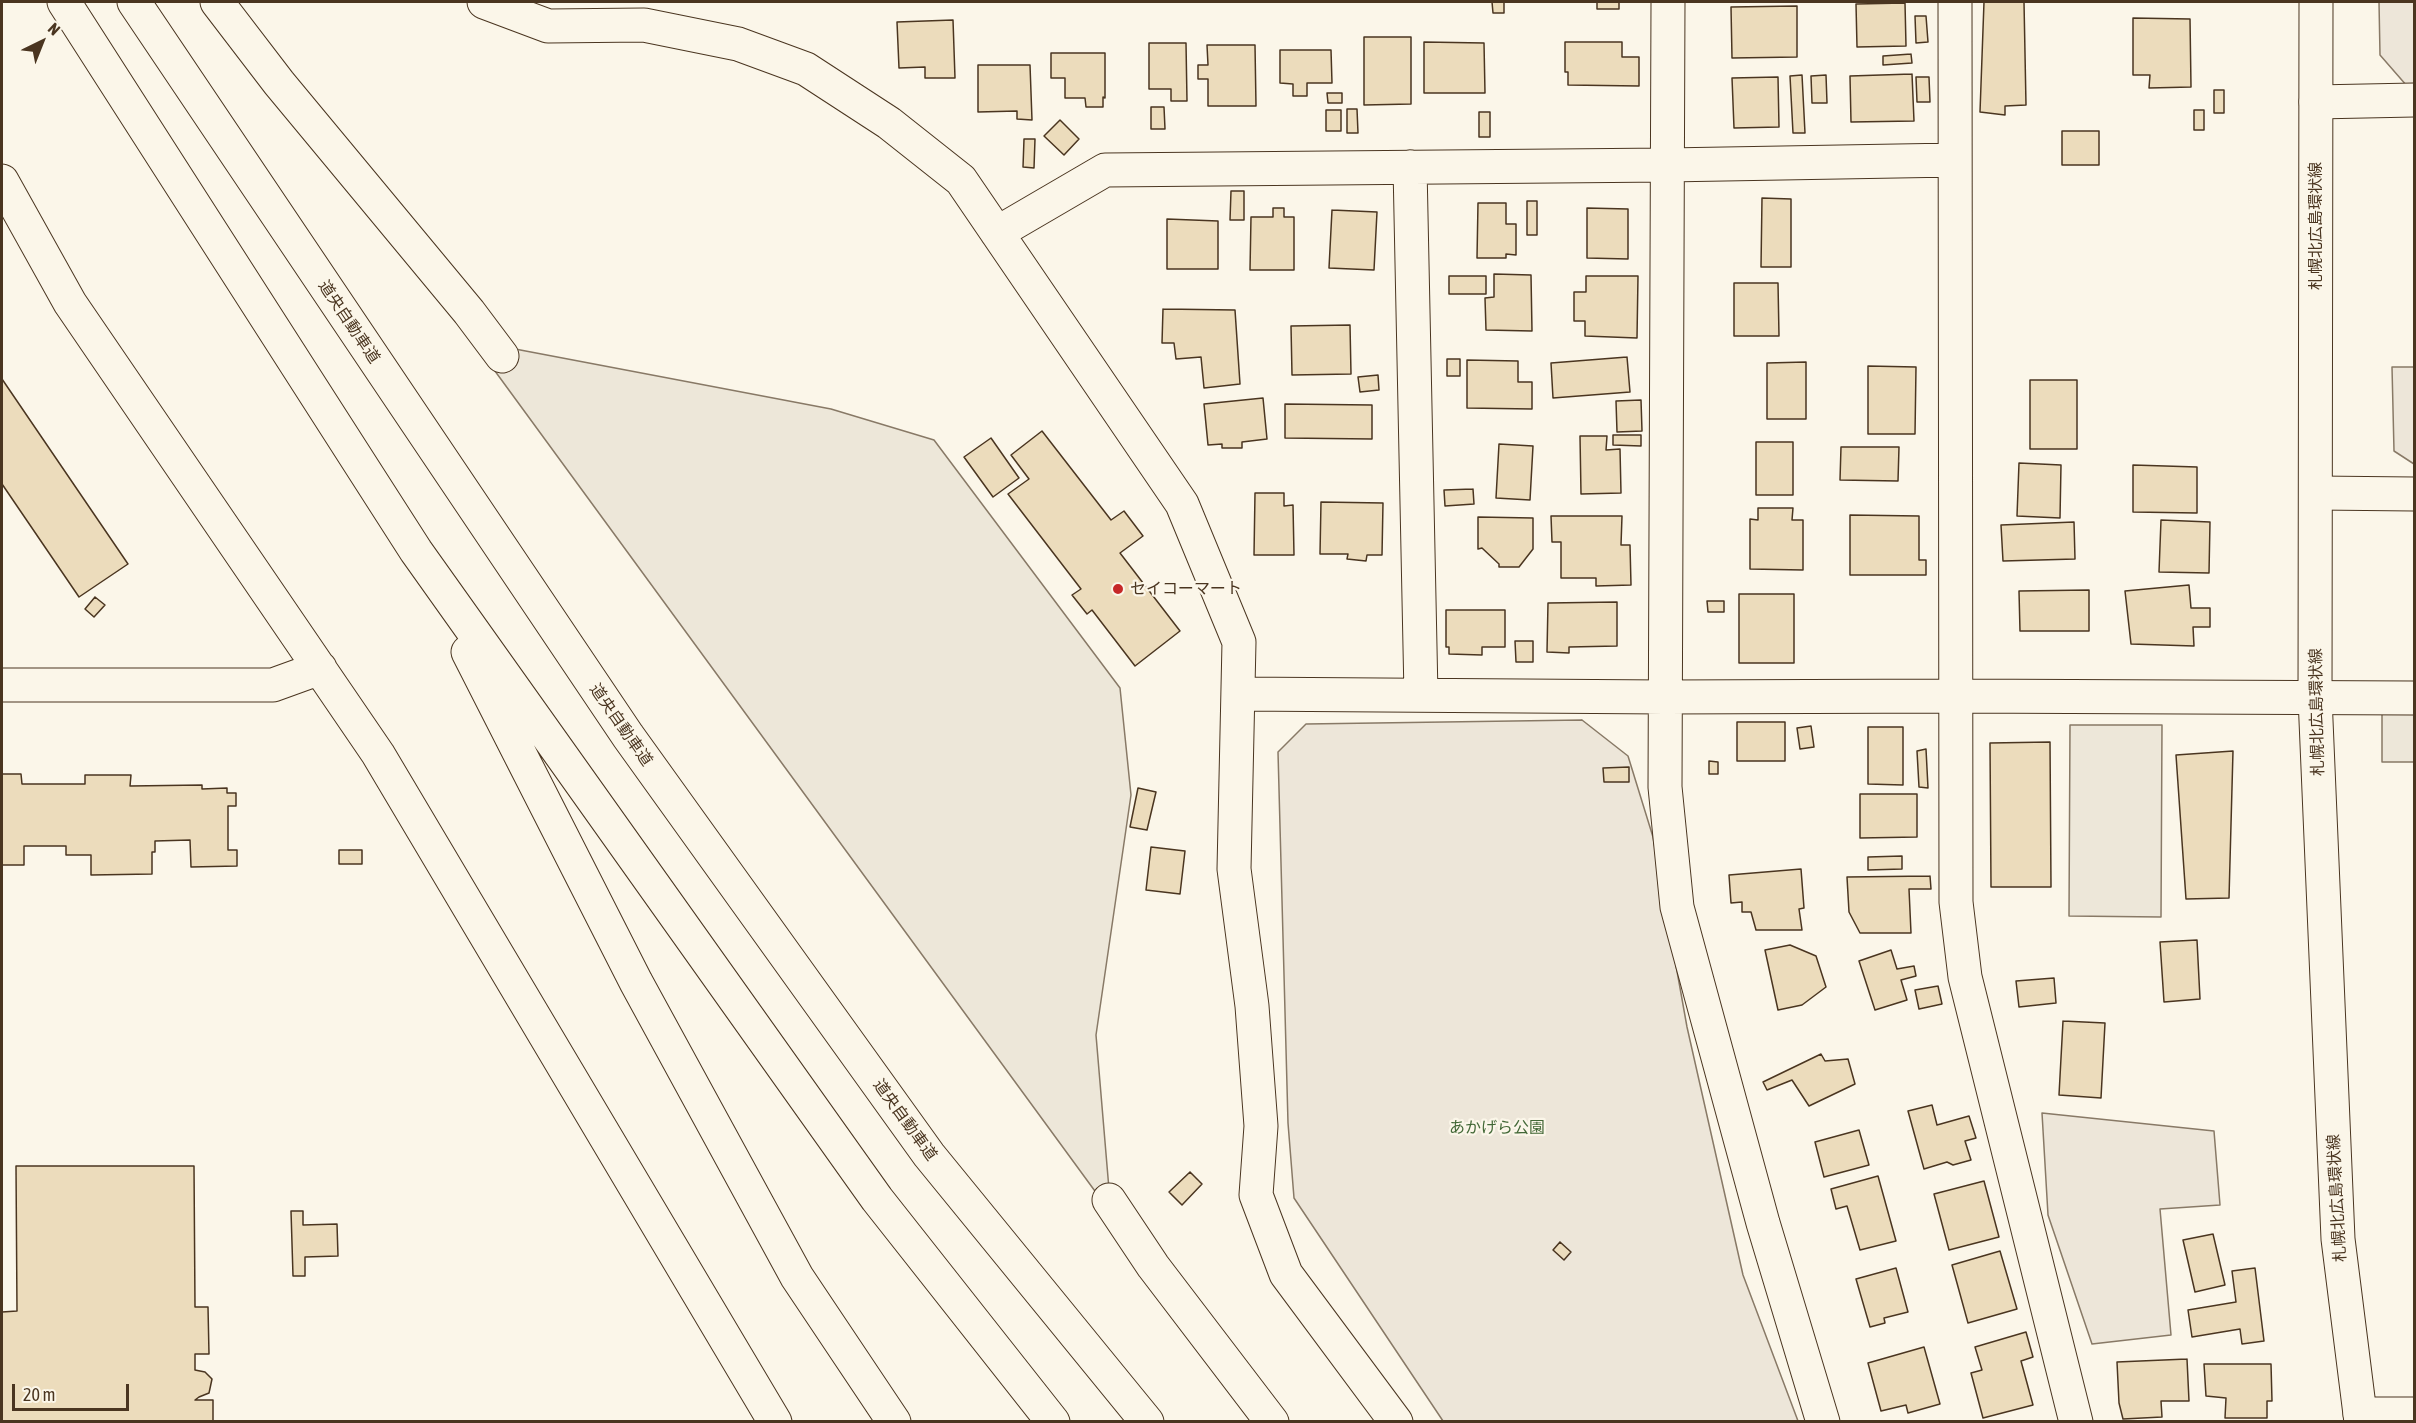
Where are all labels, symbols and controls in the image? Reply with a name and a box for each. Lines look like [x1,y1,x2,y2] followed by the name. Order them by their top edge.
[12,12,72,72] north arrow
[45,19,64,39] text: N
[2306,162,2326,290] street label: 札幌北広島環状線
[314,277,384,367] street label: 道央自動車道
[1130,579,1242,599] place label: セイコーマート
[1111,582,1125,596] marker: セイコーマート
[2306,648,2328,776] street label: 札幌北広島環状線
[586,680,656,770] street label: 道央自動車道
[869,1076,941,1164] street label: 道央自動車道
[1449,1118,1545,1138] park label: あかげら公園
[2324,1134,2350,1262] street label: 札幌北広島環状線
[15,1372,132,1410] scale bar
[23,1384,55,1405] text: 20 m

